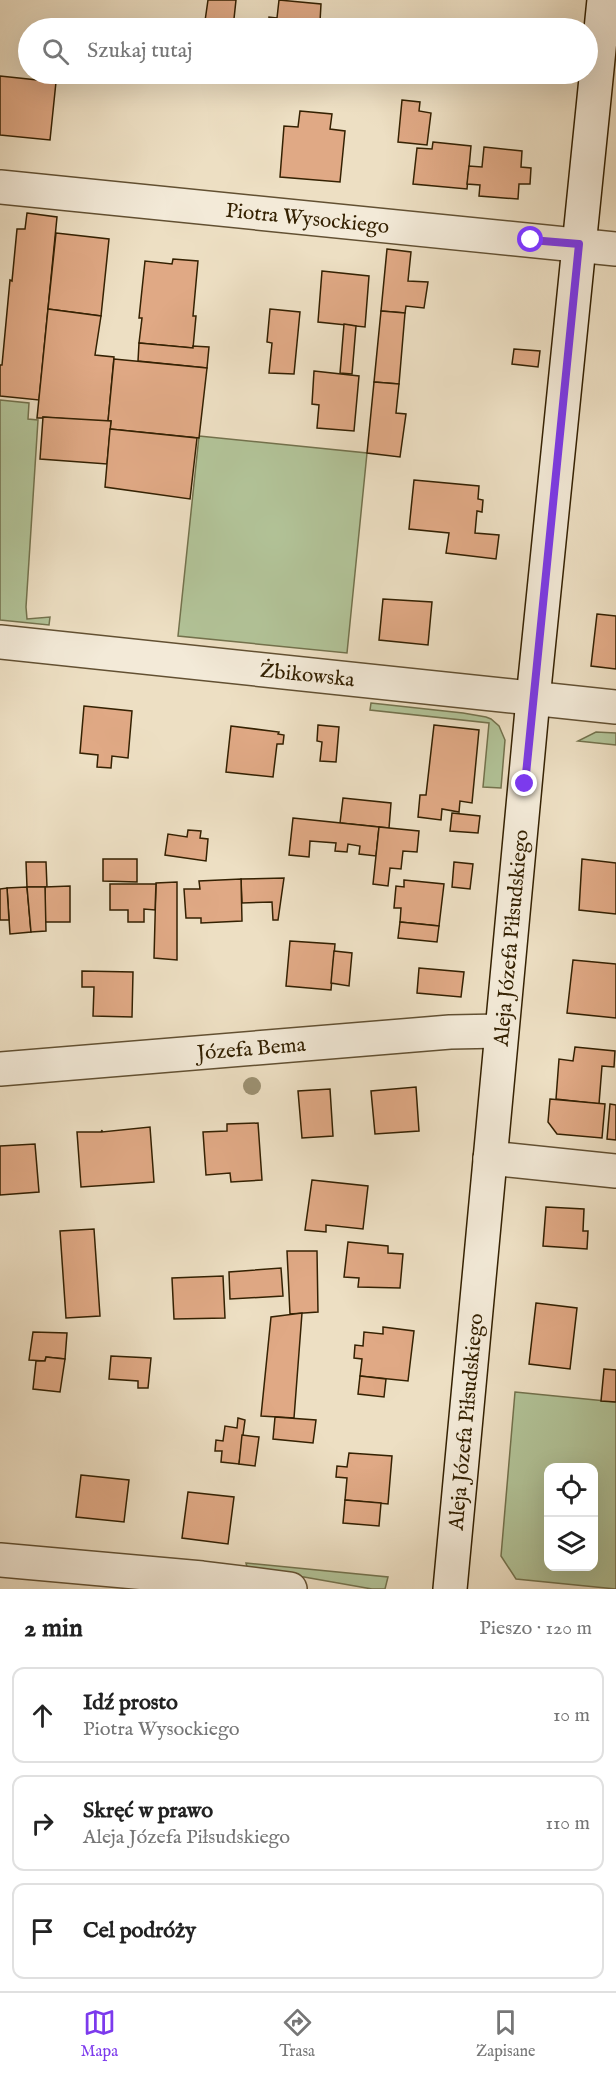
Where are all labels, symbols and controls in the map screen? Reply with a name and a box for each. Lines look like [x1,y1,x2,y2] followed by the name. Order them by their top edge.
[18,18,598,84] search box
[39,35,72,68] icon: search
[87,37,192,65] text: Szukaj tutaj
[224,198,391,241] street label: Piotra Wysockiego
[517,226,543,252] route start
[258,657,357,694] street label: Żbikowska
[511,770,537,796] route end
[489,828,536,1049] street label: Aleja Józefa Piłsudskiego
[194,1032,308,1068] street label: Józefa Bema
[443,1312,491,1532] street label: Aleja Józefa Piłsudskiego
[544,1463,598,1571] map controls
[544,1463,598,1517] button: locate
[544,1517,598,1571] button: layers
[24,1612,83,1645] text: 2 min
[479,1616,592,1641] text: Pieszo · 120 m
[83,1689,178,1717] text: Idź prosto
[26,1699,59,1732] icon: ahead
[553,1703,590,1728] text: 10 m
[83,1717,240,1742] text: Piotra Wysockiego
[83,1797,213,1825] text: Skręć w prawo
[26,1807,59,1840] icon: right
[546,1811,590,1836] text: 110 m
[83,1825,290,1850] text: Aleja Józefa Piłsudskiego
[26,1915,59,1948] icon: arrive
[83,1917,196,1945] text: Cel podróży
[81,2006,118,2062] tab: Mapa
[279,2006,315,2062] tab: Trasa
[476,2006,535,2062] tab: Zapisane

